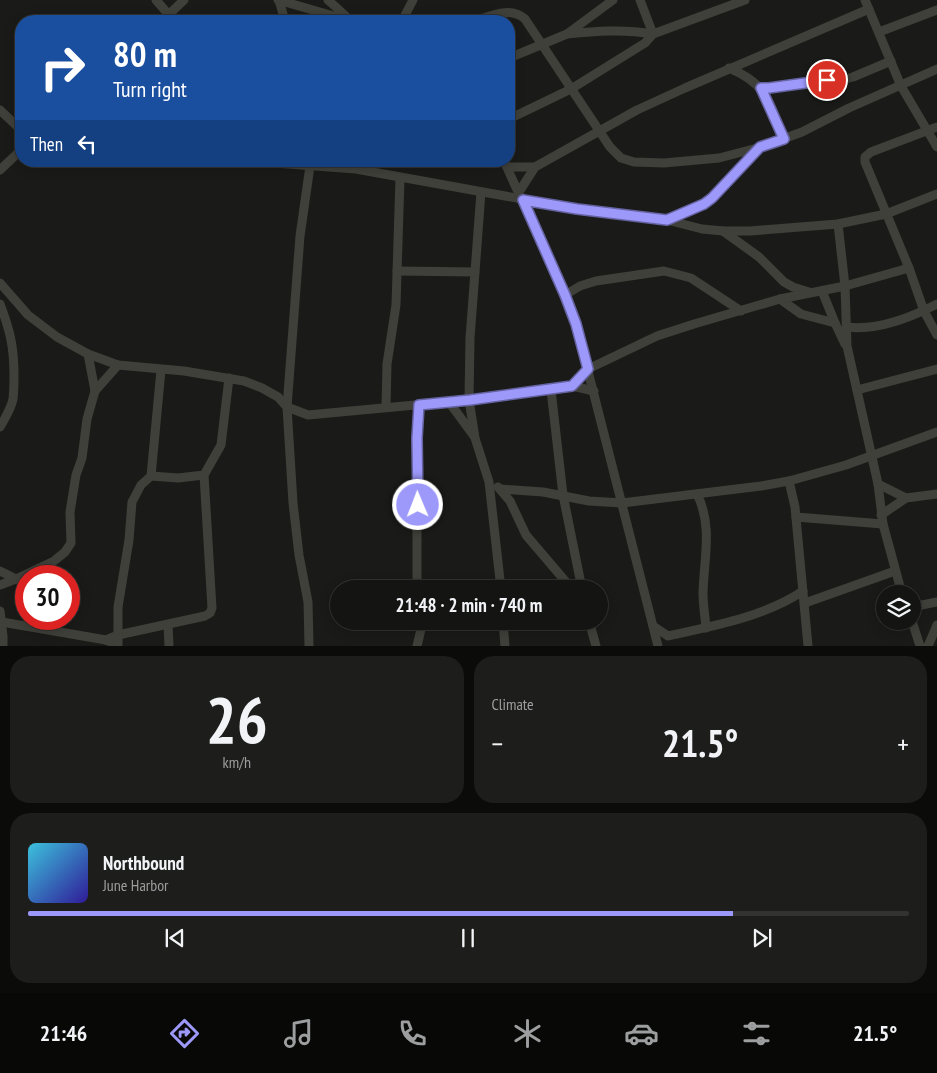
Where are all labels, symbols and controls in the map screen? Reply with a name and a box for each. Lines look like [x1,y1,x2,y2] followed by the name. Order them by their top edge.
[113,31,177,77] text: 80 m
[30,35,95,100] icon: right
[806,59,848,101] pin
[813,66,841,94] icon: arrive
[113,75,187,103] text: Turn right
[73,130,101,158] icon: left
[30,132,63,156] text: Then
[391,478,443,530] position arrow
[15,565,80,630] speed limit sign: 30
[876,585,921,630] map controls
[876,585,921,630] button: layers
[396,593,542,617] text: 21:48 · 2 min · 740 m
[206,677,268,761] text: 26
[492,694,534,714] text: Climate
[662,718,738,767] text: 21.5°
[492,725,503,762] text: −
[897,725,909,762] text: +
[223,752,251,772] text: km/h
[103,851,184,875] text: Northbound
[103,875,168,895] text: June Harbor
[161,924,189,952] icon: previous
[454,924,482,952] icon: pause
[748,924,776,952] icon: next
[167,1016,202,1051] icon: directions
[281,1016,316,1051] icon: music
[395,1016,430,1051] icon: phone
[510,1016,545,1051] icon: climate
[624,1016,659,1051] icon: car
[739,1016,774,1051] icon: filters
[40,1019,87,1047] text: 21:46
[853,1019,897,1047] text: 21.5°

